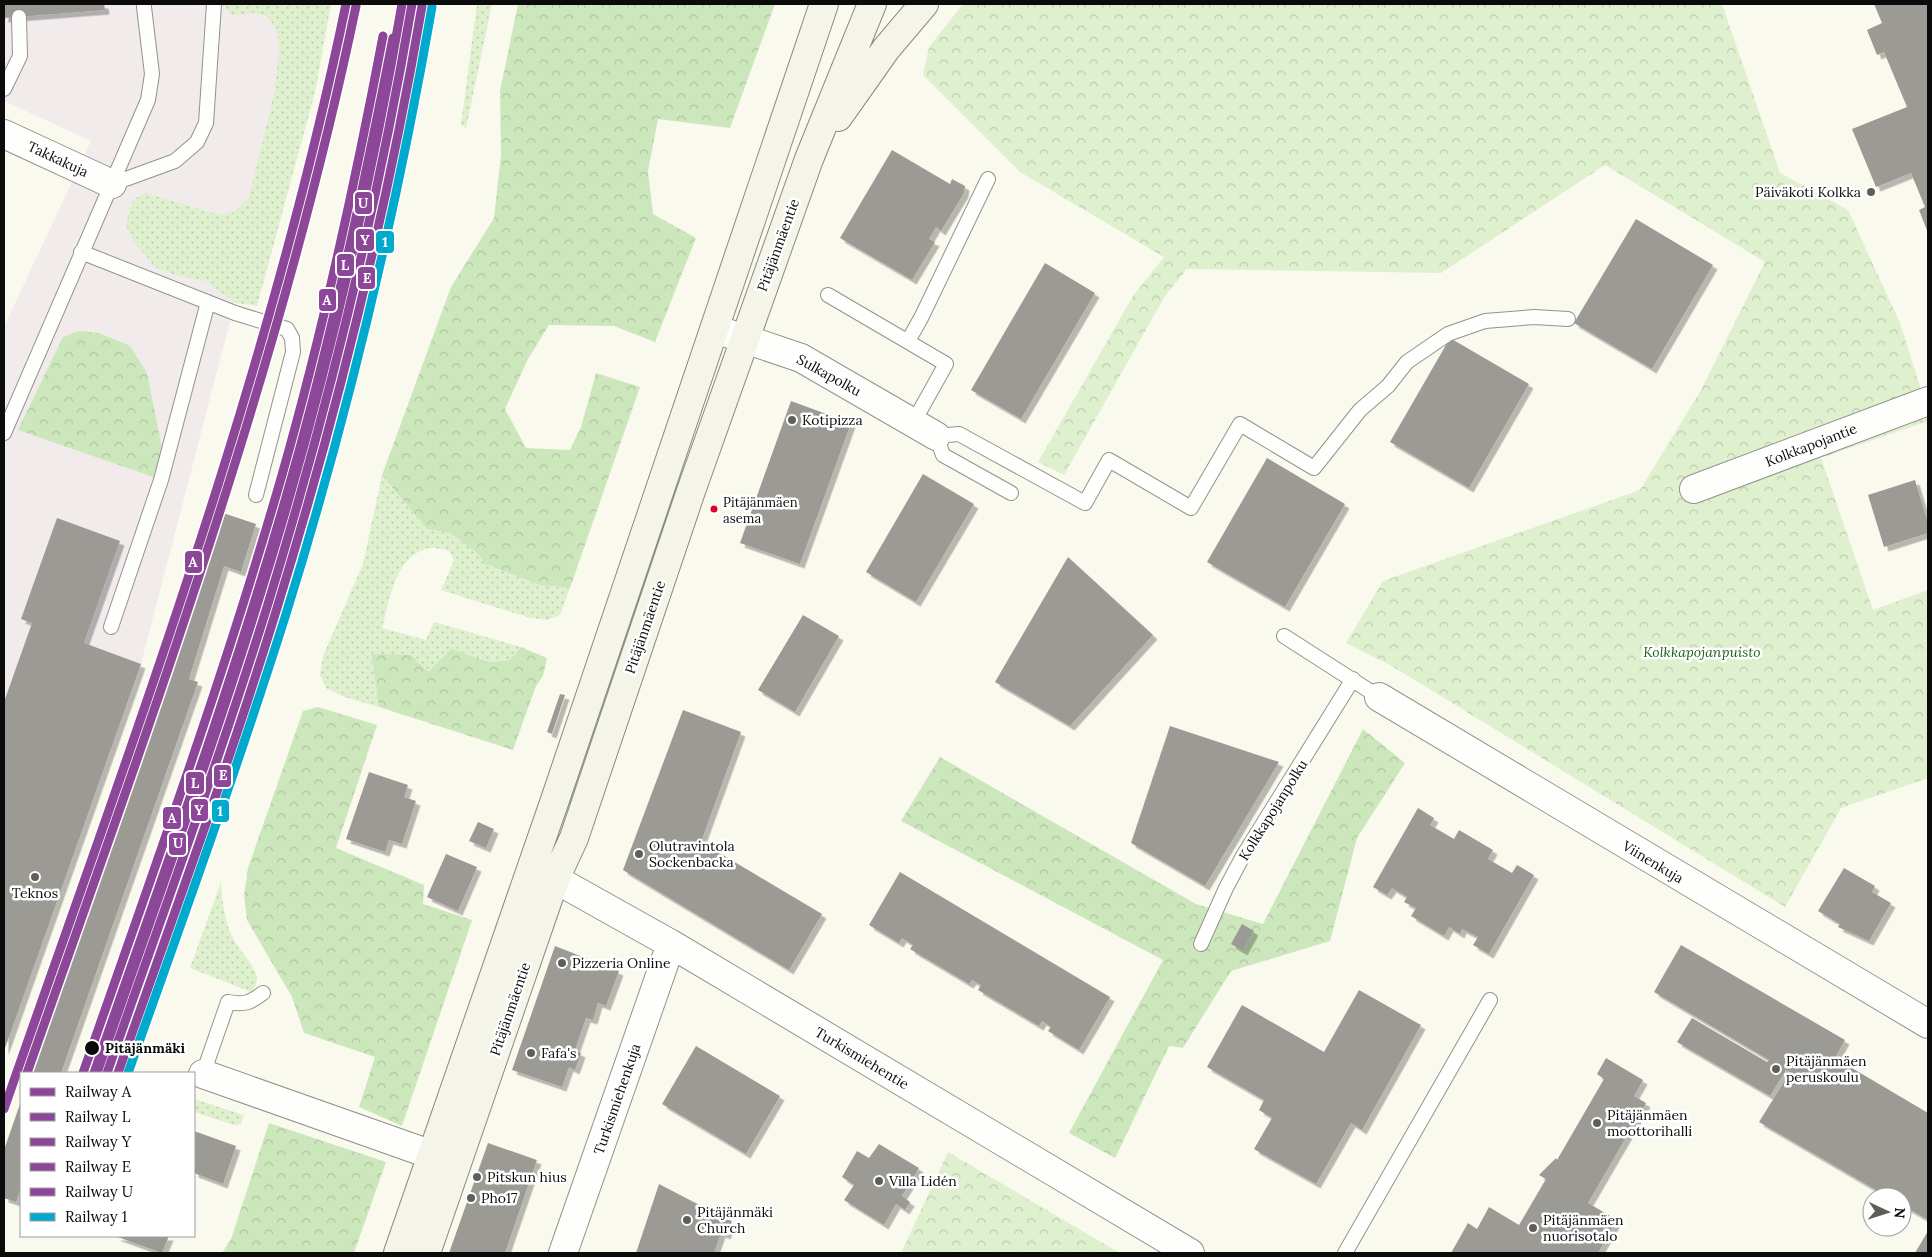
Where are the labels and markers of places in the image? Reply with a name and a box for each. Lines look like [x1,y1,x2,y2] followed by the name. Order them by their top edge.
[1755,183,1861,201] place label: Päiväkoti Kolkka
[1865,186,1877,198] marker: Päiväkoti Kolkka
[802,411,863,429] place label: Kotipizza
[786,414,798,426] marker: Kotipizza
[723,494,798,527] place label: Pitäjänmäen asema
[709,504,719,514] marker: Pitäjänmäen asema
[649,837,735,871] place label: Olutravintola Sockenbacka
[633,848,645,860] marker: Olutravintola Sockenbacka
[29,871,41,883] marker: Teknos
[12,884,58,902] place label: Teknos
[572,954,671,972] place label: Pizzeria Online
[556,957,568,969] marker: Pizzeria Online
[83,1039,101,1057] marker: Pitäjänmäki
[105,1039,186,1057] place label: Pitäjänmäki
[541,1044,577,1062] place label: Fafa's
[525,1047,537,1059] marker: Fafa's
[1786,1052,1867,1086] place label: Pitäjänmäen peruskoulu
[1770,1063,1782,1075] marker: Pitäjänmäen peruskoulu
[1607,1106,1692,1140] place label: Pitäjänmäen moottorihalli
[1591,1117,1603,1129] marker: Pitäjänmäen moottorihalli
[487,1168,567,1186] place label: Pitskun hius
[471,1171,483,1183] marker: Pitskun hius
[888,1172,957,1190] place label: Villa Lidén
[873,1175,885,1187] marker: Villa Lidén
[481,1189,518,1207] place label: Pho17
[465,1192,477,1204] marker: Pho17
[697,1203,773,1237] place label: Pitäjänmäki Church
[1543,1211,1624,1245] place label: Pitäjänmäen nuorisotalo
[681,1214,693,1226] marker: Pitäjänmäki Church
[1527,1222,1539,1234] marker: Pitäjänmäen nuorisotalo

